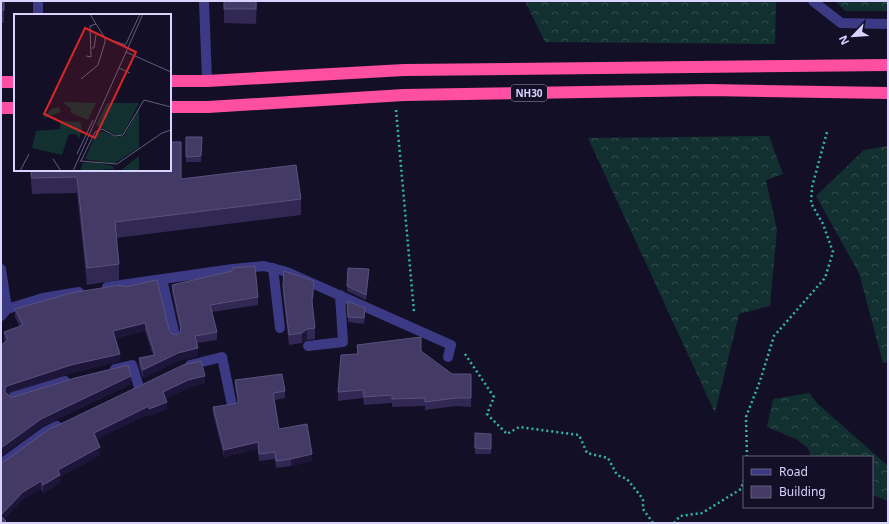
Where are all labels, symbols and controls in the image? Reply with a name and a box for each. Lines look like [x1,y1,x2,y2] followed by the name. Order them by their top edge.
[14,14,171,171] inset map
[833,16,873,56] north arrow
[835,33,852,48] text: N
[511,85,547,101] road number: NH30
[743,456,873,508] legend
[779,463,808,480] text: Road
[779,483,826,500] text: Building

